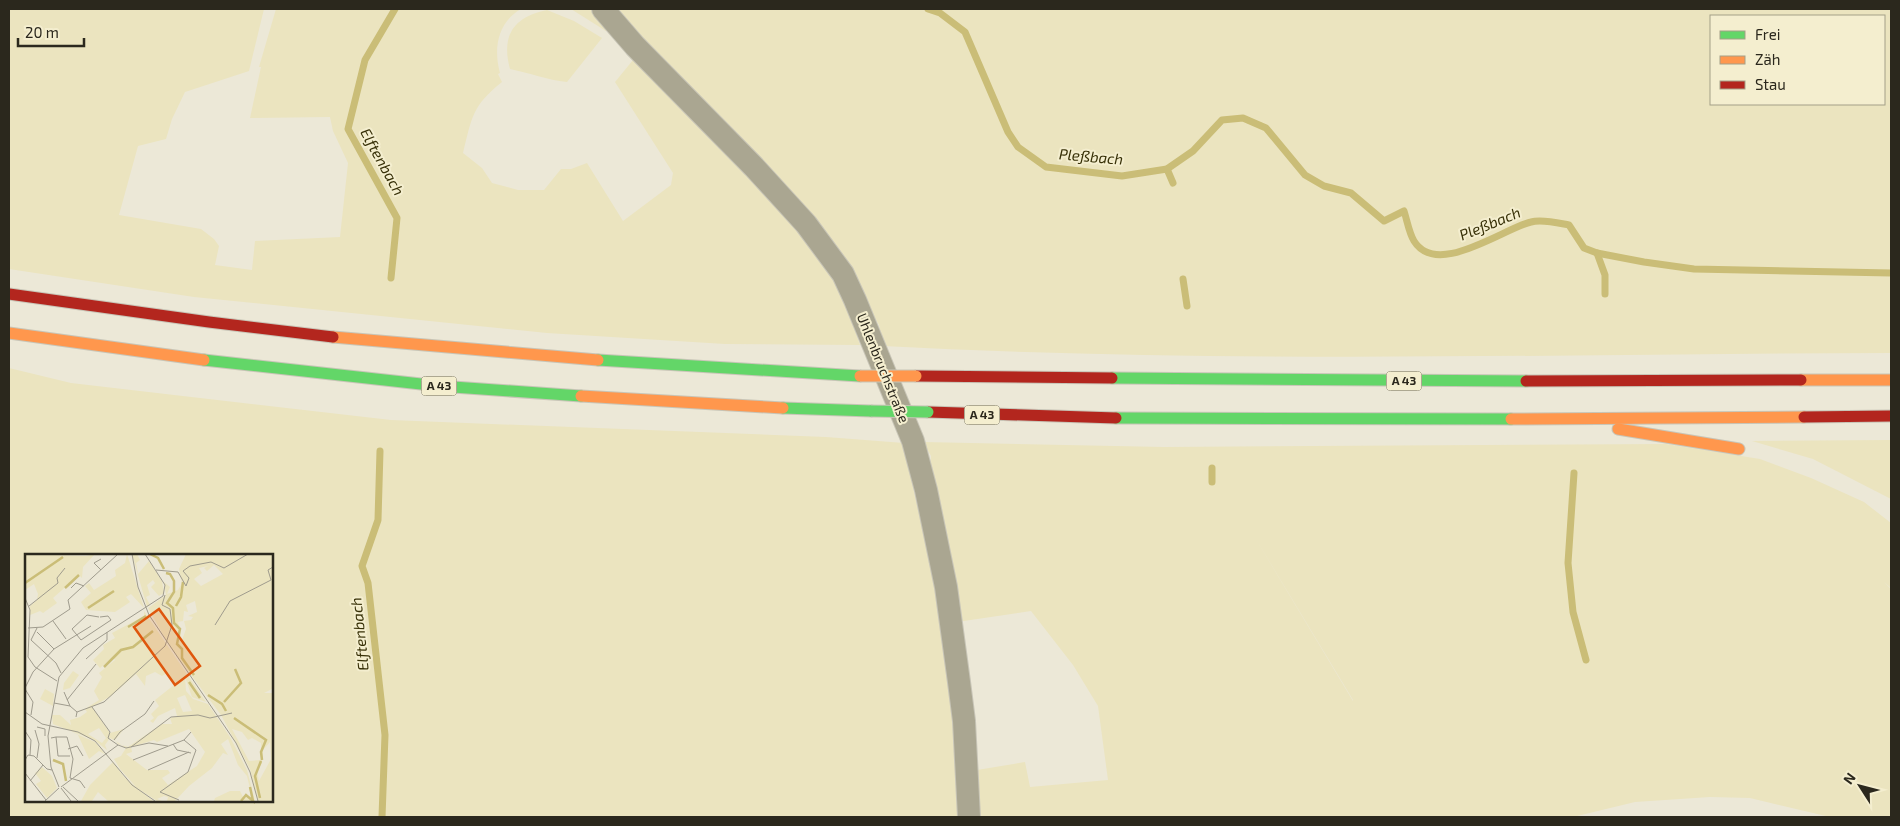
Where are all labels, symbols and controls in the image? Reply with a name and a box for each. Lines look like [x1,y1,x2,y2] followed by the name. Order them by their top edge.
[18,15,84,47] scale bar
[1710,15,1885,105] legend
[25,23,59,41] text: 20 m
[1755,25,1780,43] text: Frei
[1755,50,1780,68] text: Zäh
[1755,75,1786,93] text: Stau
[357,125,409,198] water label: Elftenbach
[1058,144,1124,168] water label: Pleßbach
[1456,203,1523,243] water label: Pleßbach
[854,311,913,425] street label: Uhlenbruchstraße
[1386,372,1422,391] road number: A 43
[422,376,456,396] road number: A 43
[964,406,1000,424] road number: A 43
[25,554,272,801] inset map
[346,596,372,672] water label: Elftenbach
[1835,761,1885,811] north arrow
[1839,769,1859,787] text: N

